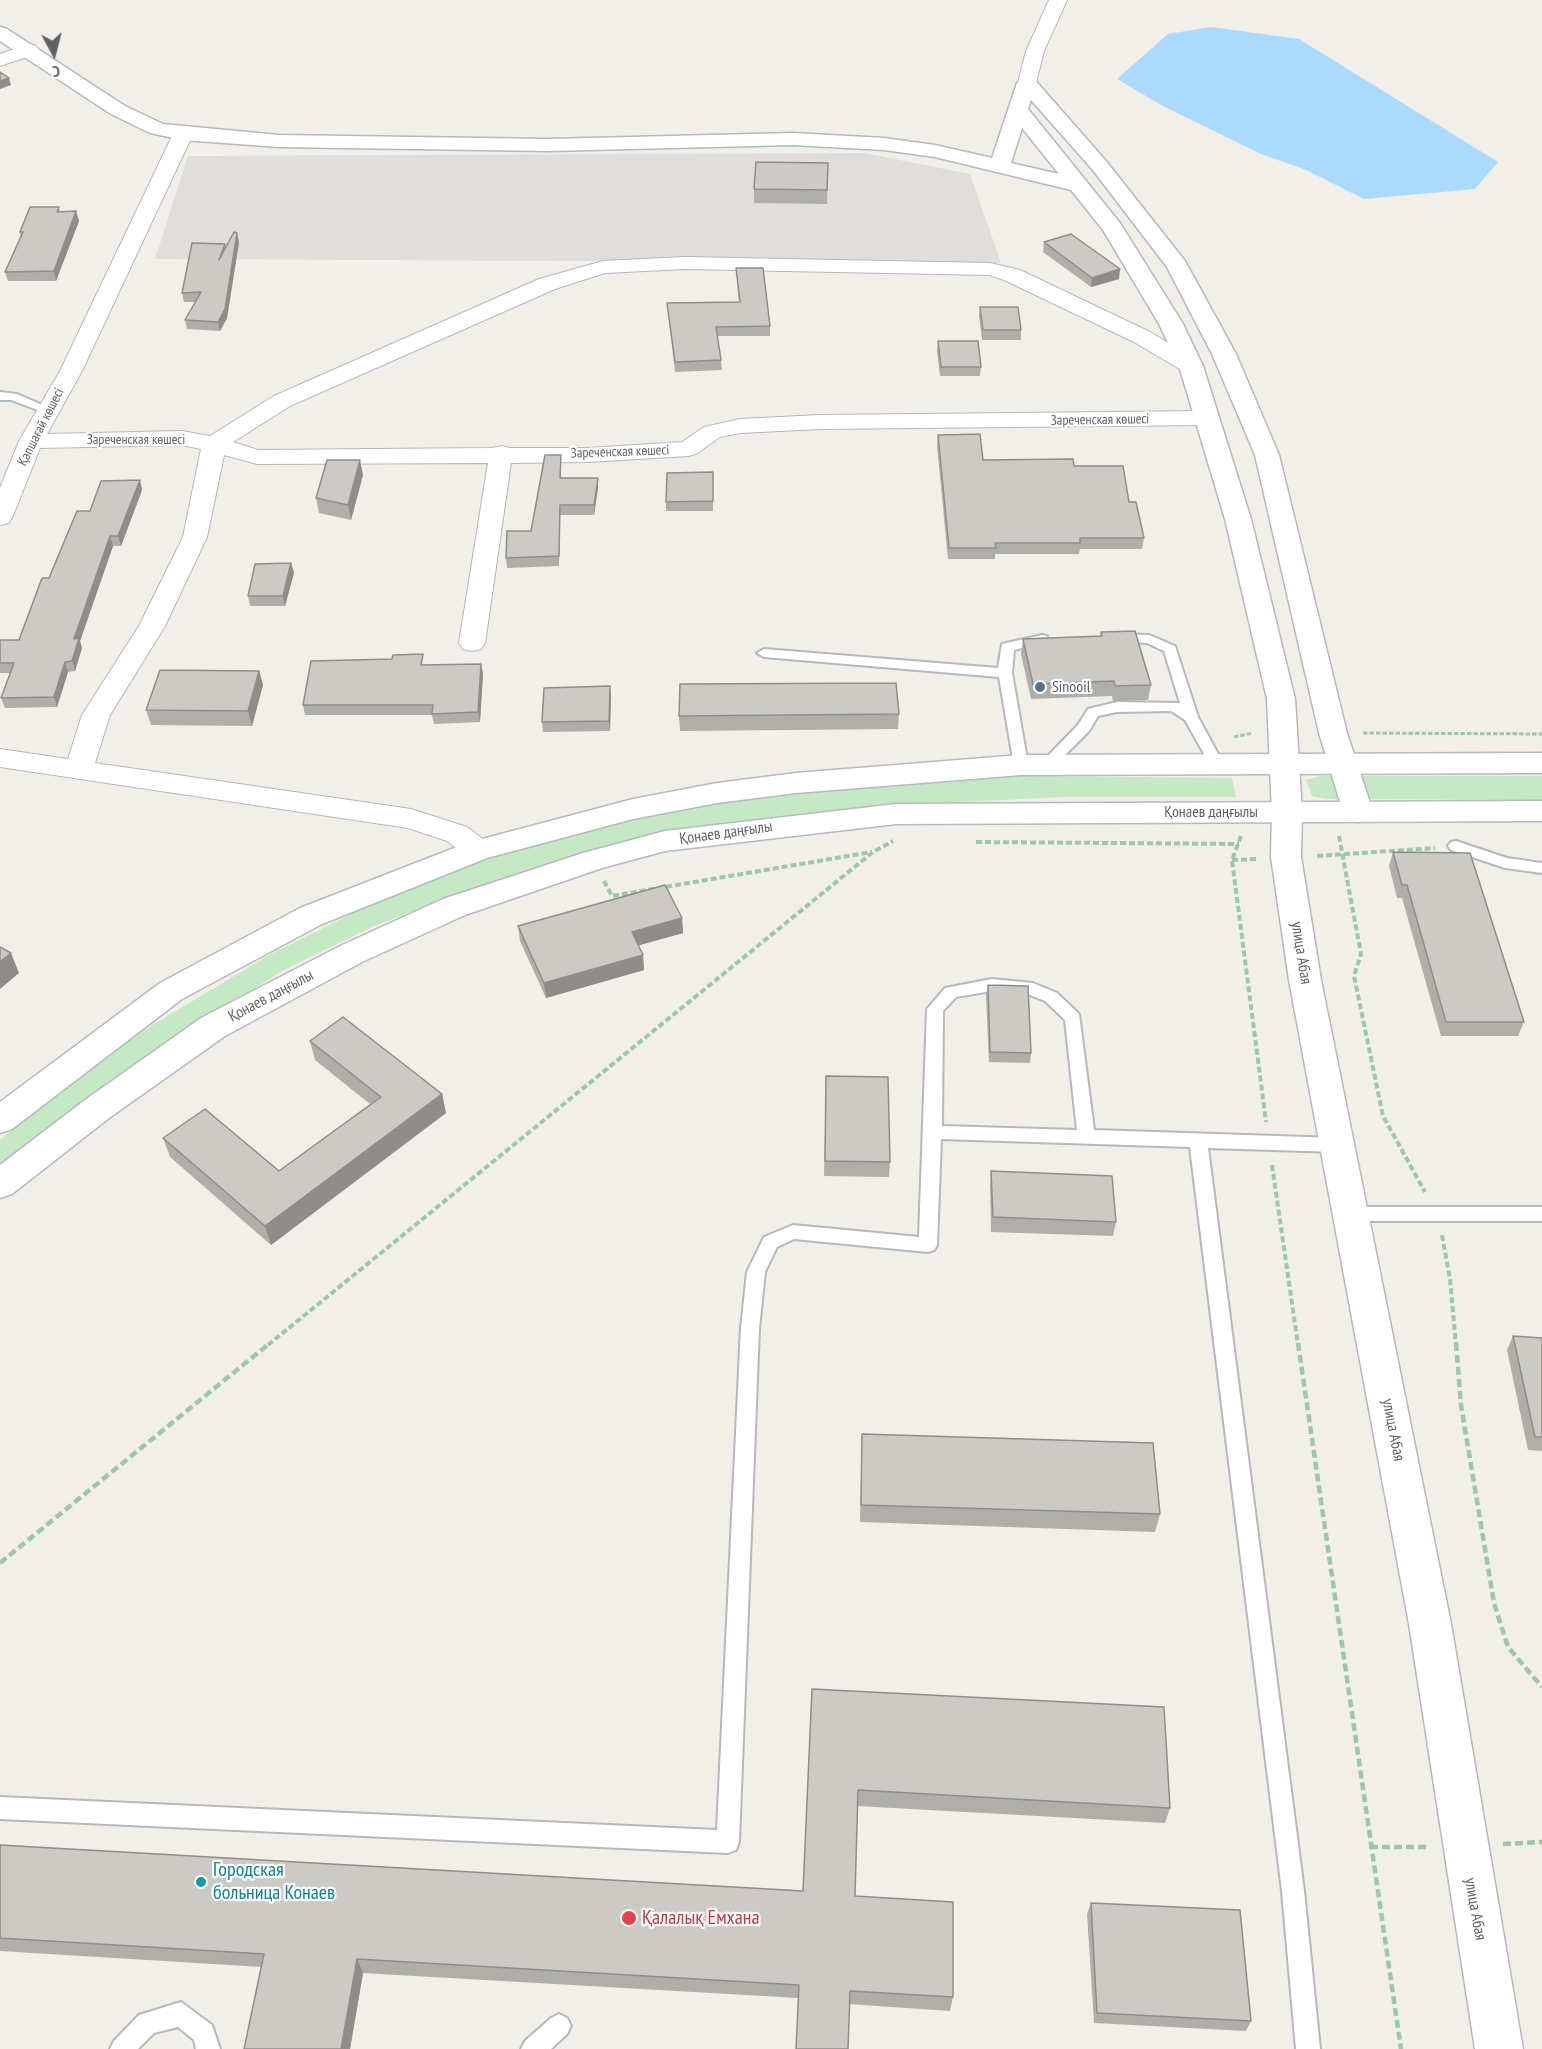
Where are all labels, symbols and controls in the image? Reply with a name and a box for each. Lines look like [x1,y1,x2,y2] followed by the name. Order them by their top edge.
[24,24,84,84] north arrow
[51,61,61,82] text: С
[14,385,68,469] street label: Қапшағай көшесі
[1051,411,1149,429] street label: Зареченская көшесі
[87,432,185,448] street label: Зареченская көшесі
[570,442,670,462] street label: Зареченская көшесі
[1052,677,1090,697] place label: Sinooil
[1033,680,1047,694] marker: Sinooil
[1164,802,1258,822] street label: Қонаев даңғылы
[678,817,774,849] street label: Қонаев даңғылы
[1287,920,1315,986] street label: улица Абая
[225,966,317,1026] street label: Қонаев даңғылы
[1378,1397,1408,1463] street label: улица Абая
[213,1858,335,1905] place label: Городская больница Конаев
[194,1875,208,1889] marker: Городская больница Конаев
[1460,1876,1490,1942] street label: улица Абая
[642,1906,760,1930] place label: Қалалық Емхана
[620,1909,638,1927] marker: Қалалық Емхана

